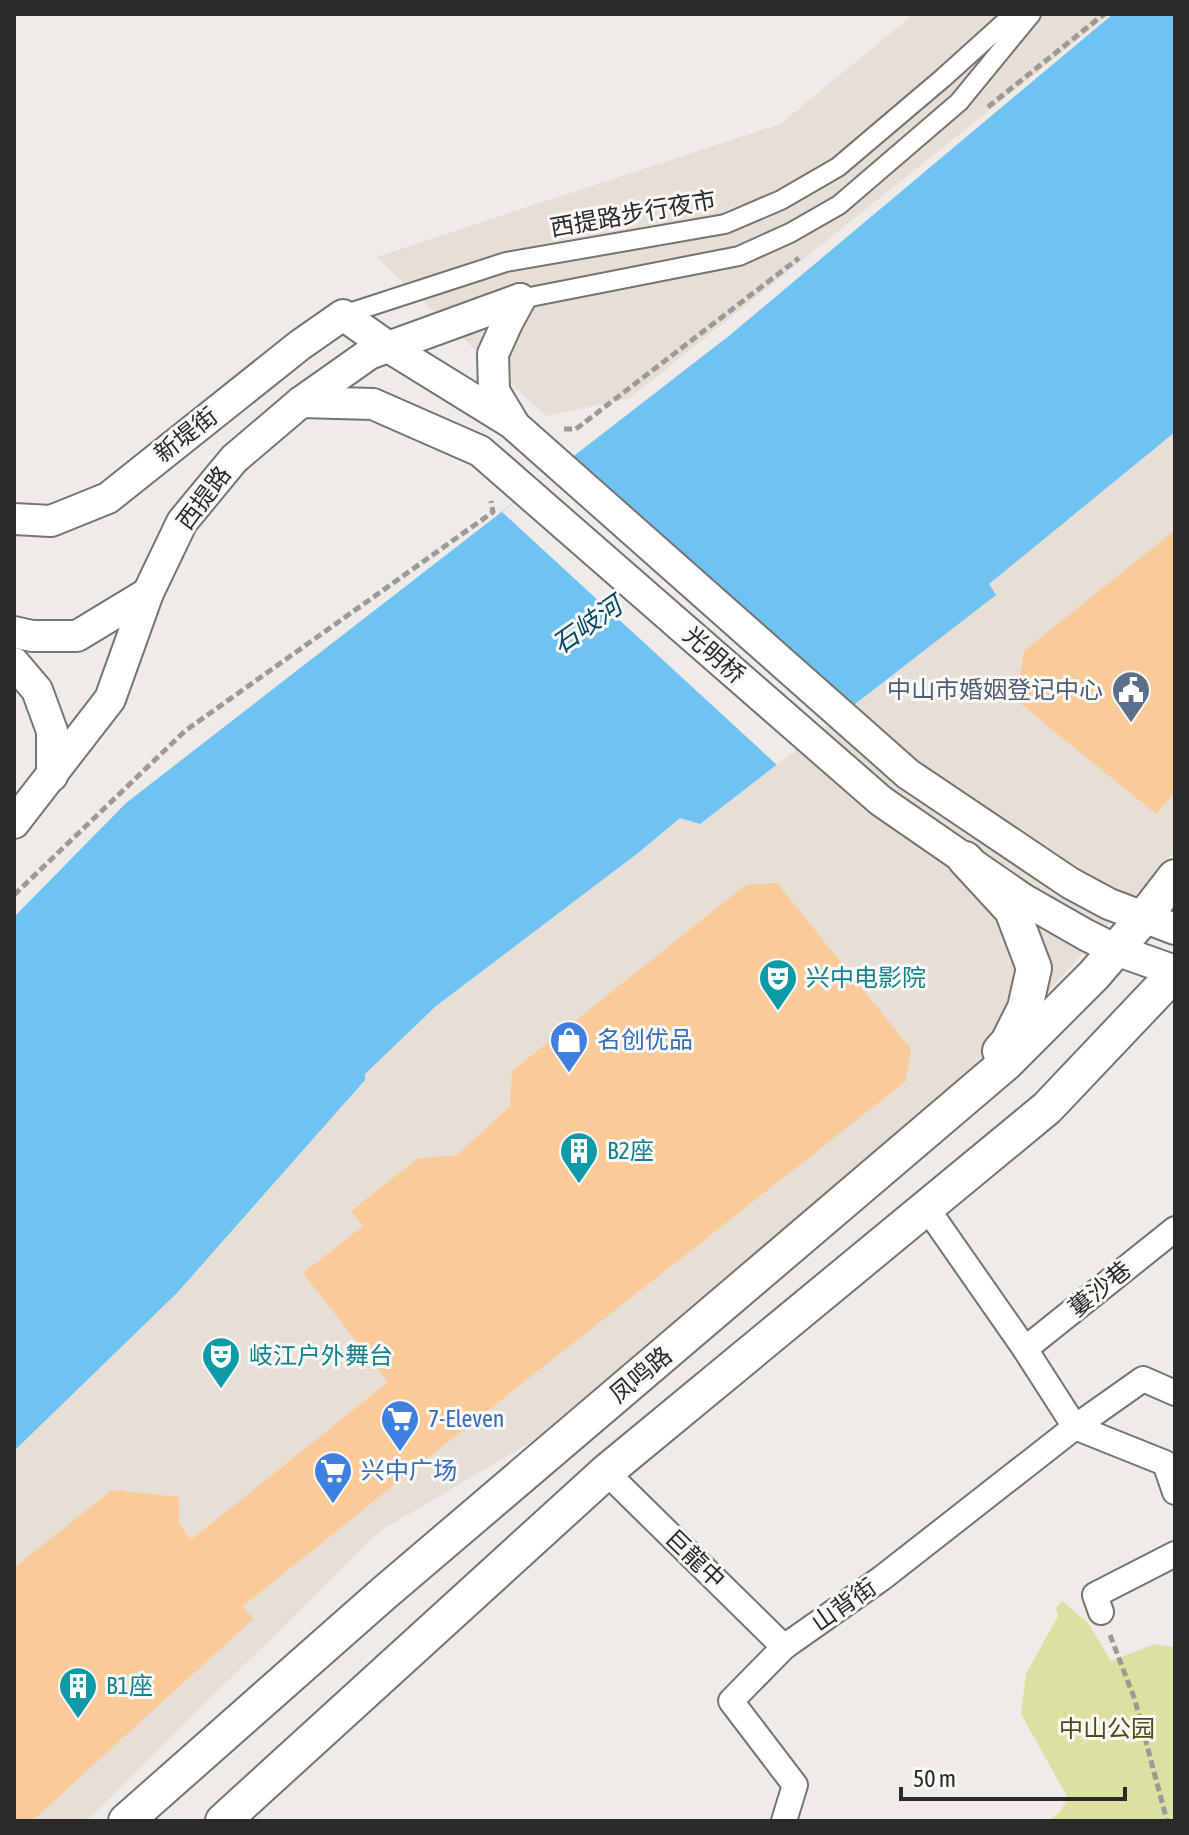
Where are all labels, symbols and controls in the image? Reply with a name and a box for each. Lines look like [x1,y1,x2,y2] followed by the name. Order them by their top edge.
[548,186,718,241] street label: 西提路步行夜市
[149,402,222,467] street label: 新堤街
[171,461,236,535] street label: 西提路
[546,587,632,660] water label: 石岐河
[678,621,750,688] street label: 光明桥
[1110,669,1152,724] public building icon: 中山市婚姻登记中心
[887,676,1103,703] place label: 中山市婚姻登记中心
[757,957,799,1012] theatre icon: 兴中电影院
[806,964,926,991] place label: 兴中电影院
[548,1019,590,1074] shop icon: 名创优品
[597,1026,693,1053] place label: 名创优品
[558,1130,600,1185] building icon: B2座
[607,1137,654,1164] place label: B2座
[1063,1255,1136,1322] street label: 蔞沙巷
[200,1335,242,1390] theatre icon: 岐江户外舞台
[604,1341,677,1408] street label: 凤鸣路
[249,1342,393,1369] place label: 岐江户外舞台
[379,1398,421,1453] supermarket icon: 7-Eleven
[428,1405,504,1432] place label: 7-Eleven
[312,1450,354,1505] supermarket icon: 兴中广场
[361,1457,457,1484] place label: 兴中广场
[660,1524,731,1593] street label: 巨龍中
[806,1573,881,1636] street label: 山背街
[57,1665,99,1720] building icon: B1座
[106,1672,153,1699] place label: B1座
[1059,1715,1155,1742] park label: 中山公园
[901,1751,1125,1801] scale bar
[913,1765,956,1792] text: 50 m

